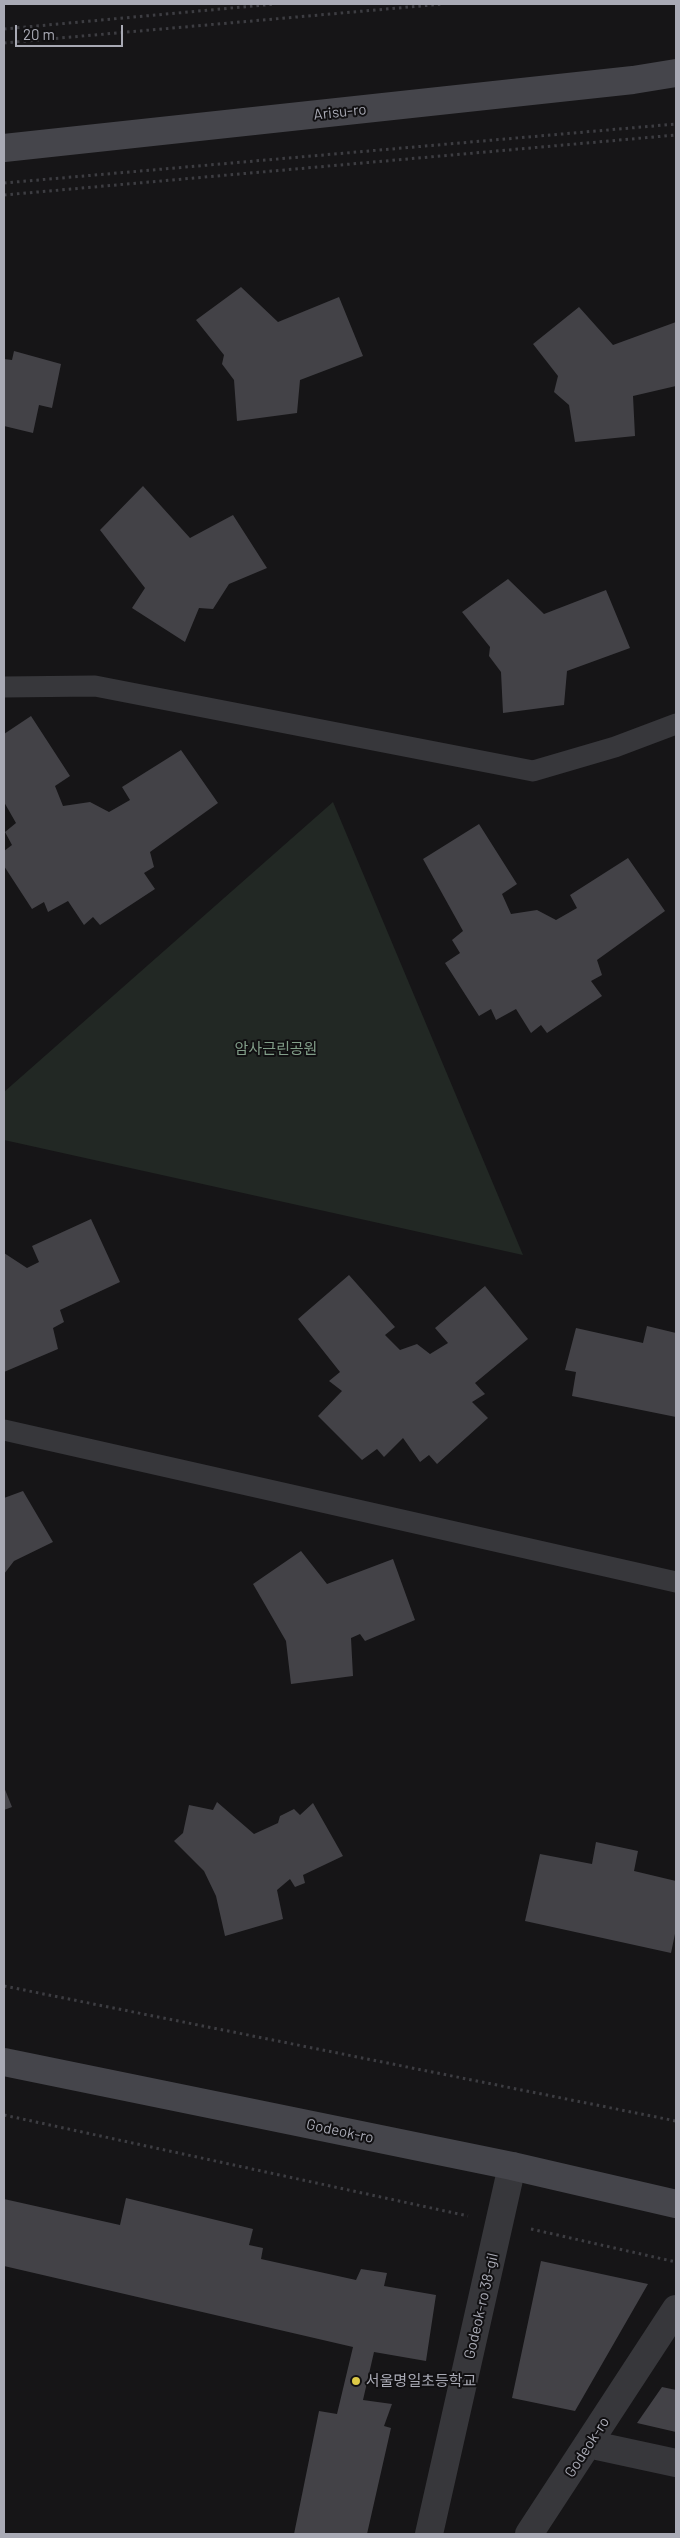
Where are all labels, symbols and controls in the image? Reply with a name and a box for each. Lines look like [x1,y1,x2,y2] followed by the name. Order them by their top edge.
[18,15,125,47] scale bar
[23,25,55,43] text: 20 m
[313,100,367,124] street label: Arisu-ro
[235,1040,317,1058] park label: 암사근린공원
[305,2115,375,2147] street label: Godeok-ro
[460,2251,502,2361] street label: Godeok-ro 38-gil
[366,2372,476,2390] place label: 서울명일초등학교
[350,2375,362,2387] marker: 서울명일초등학교
[561,2413,613,2481] street label: Godeok-ro

